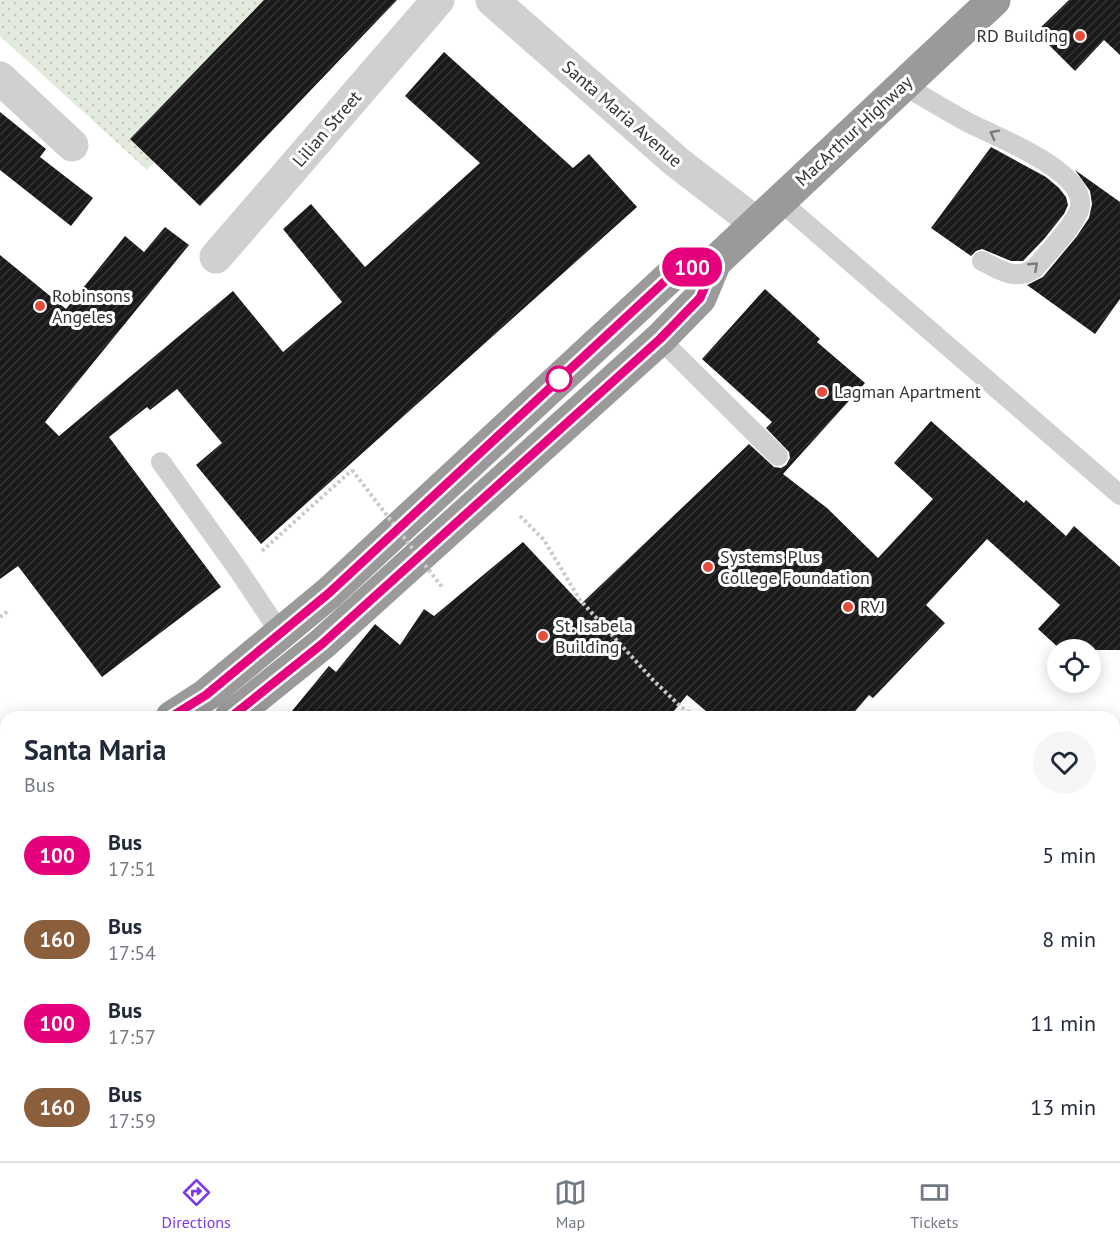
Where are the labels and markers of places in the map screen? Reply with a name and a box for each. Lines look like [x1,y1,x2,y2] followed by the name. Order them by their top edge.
[976,24,1068,47] place label: RD Building
[1073,29,1087,43] marker: RD Building
[52,284,131,328] place label: Robinsons Angeles
[33,299,47,313] marker: Robinsons Angeles
[546,366,572,392] unlabelled marker
[834,380,981,403] place label: Lagman Apartment
[815,385,829,399] marker: Lagman Apartment
[720,545,870,589] place label: Systems Plus College Foundation
[701,560,715,574] marker: Systems Plus College Foundation
[860,595,885,618] place label: RVJ
[841,600,855,614] marker: RVJ
[555,614,633,658] place label: St. Isabela Building
[536,629,550,643] marker: St. Isabela Building

